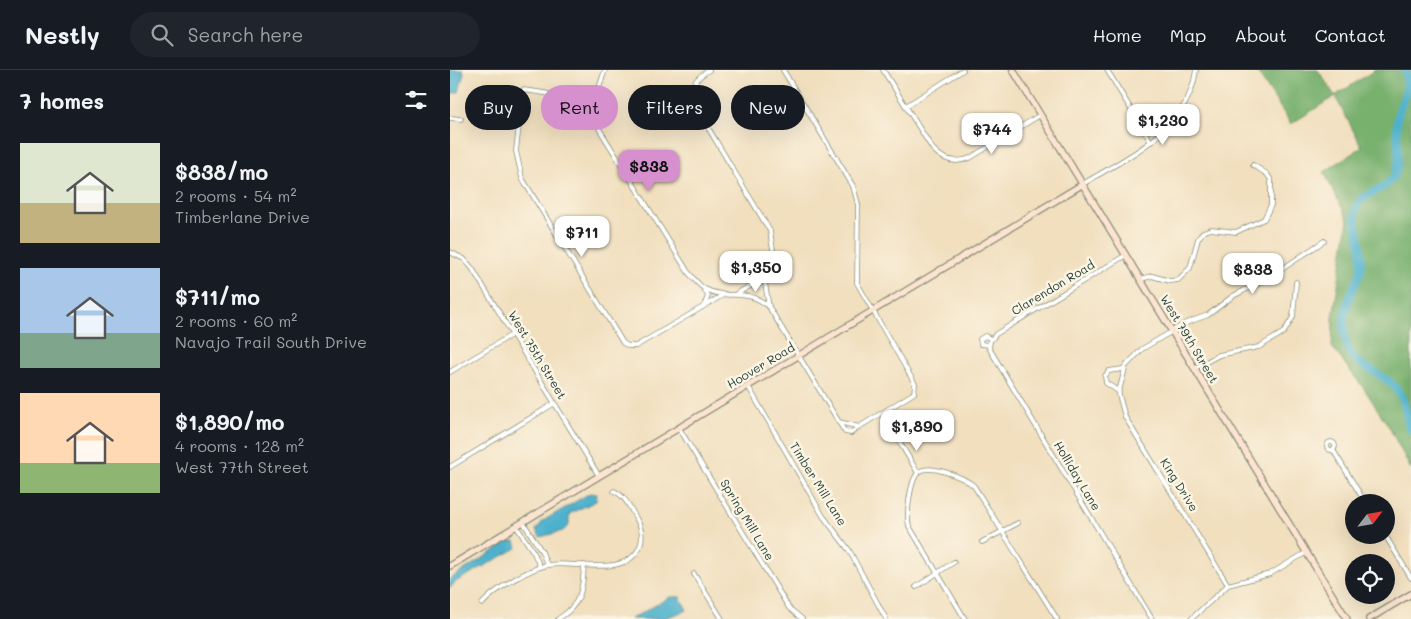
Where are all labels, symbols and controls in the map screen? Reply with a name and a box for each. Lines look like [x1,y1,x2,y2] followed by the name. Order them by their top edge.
[130,12,480,57] search box
[25,19,100,50] text: Nestly
[148,21,176,49] icon: search
[188,22,303,47] text: Search here
[1093,23,1142,47] text: Home
[1170,23,1206,47] text: Map
[1234,23,1287,47] text: About
[1315,23,1386,47] text: Contact
[465,85,531,130] chip: Buy
[541,85,618,130] chip: Rent
[628,85,721,130] chip: Filters
[731,85,805,130] chip: New
[402,86,430,114] icon: filters
[20,87,104,114] text: 7 homes
[1122,104,1204,146] pin: $1,230
[1138,109,1188,130] text: $1,230
[962,112,1022,155] pin: $744
[972,118,1012,139] text: $744
[619,150,679,192] pin: $838
[629,155,669,176] text: $838
[175,158,268,185] text: $838/mo
[60,163,120,223] icon: home
[175,185,296,206] text: 2 rooms · 54 m²
[175,206,310,227] text: Timberlane Drive
[552,216,612,258] pin: $711
[566,221,598,242] text: $711
[715,250,797,293] pin: $1,350
[1223,252,1283,295] pin: $838
[730,256,782,277] text: $1,350
[1008,256,1097,318] street label: Clarendon Road
[1233,258,1273,279] text: $838
[175,283,260,310] text: $711/mo
[60,288,120,348] icon: home
[1157,291,1223,386] street label: West 79th Street
[505,307,571,402] street label: West 75th Street
[175,310,297,331] text: 2 rooms · 60 m²
[175,331,367,352] text: Navajo Trail South Drive
[724,338,798,392] street label: Hoover Road
[175,408,285,435] text: $1,890/mo
[876,410,958,452] pin: $1,890
[60,413,120,473] icon: home
[891,415,943,436] text: $1,890
[175,435,304,456] text: 4 rooms · 128 m²
[1051,438,1105,513] street label: Holliday Lane
[787,439,851,528] street label: Timber Mill Lane
[1157,455,1203,514] street label: King Drive
[175,456,309,477] text: West 77th Street
[717,476,778,563] street label: Spring Mill Lane
[1345,494,1395,544] north arrow
[1345,494,1395,604] map controls
[1345,554,1395,604] button: locate

